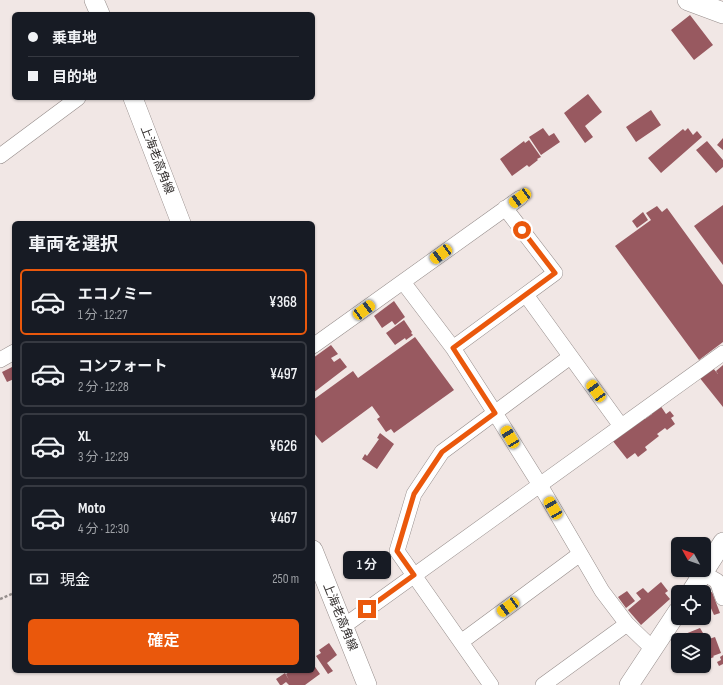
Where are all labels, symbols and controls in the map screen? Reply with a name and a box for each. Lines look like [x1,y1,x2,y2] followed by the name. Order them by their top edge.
[52,29,97,48] text: 乗車地
[52,68,97,87] text: 目的地
[137,124,177,196] street label: 上海老高角線
[507,186,533,210] car
[513,221,531,239] route start
[28,234,118,255] text: 車両を選択
[428,242,454,266] car
[30,284,66,320] icon: car
[78,285,153,304] text: エコノミー
[269,293,297,312] text: ¥368
[351,298,377,322] car
[78,307,127,323] text: 1 分 · 12:27
[30,356,66,392] icon: car
[78,357,168,376] text: コンフォート
[270,365,297,384] text: ¥497
[584,378,608,404] car
[78,379,129,395] text: 2 分 · 12:28
[499,424,521,450] car
[78,427,91,446] text: XL
[30,428,66,464] icon: car
[269,437,297,456] text: ¥626
[78,449,129,465] text: 3 分 · 12:29
[542,495,564,521] car
[78,499,105,518] text: Moto
[30,500,66,536] icon: car
[270,509,297,528] text: ¥467
[78,521,129,537] text: 4 分 · 12:30
[671,537,711,577] north arrow
[671,537,711,673] map controls
[343,551,391,579] callout: 1 分
[357,557,377,573] text: 1 分
[28,568,50,590] icon: cash
[60,571,90,590] text: 現金
[272,571,299,587] text: 250 m
[320,581,360,653] street label: 上海老高角線
[671,585,711,625] button: locate
[495,595,521,619] car
[358,600,376,618] route end
[28,619,299,665] button: 確定
[671,633,711,673] button: layers

